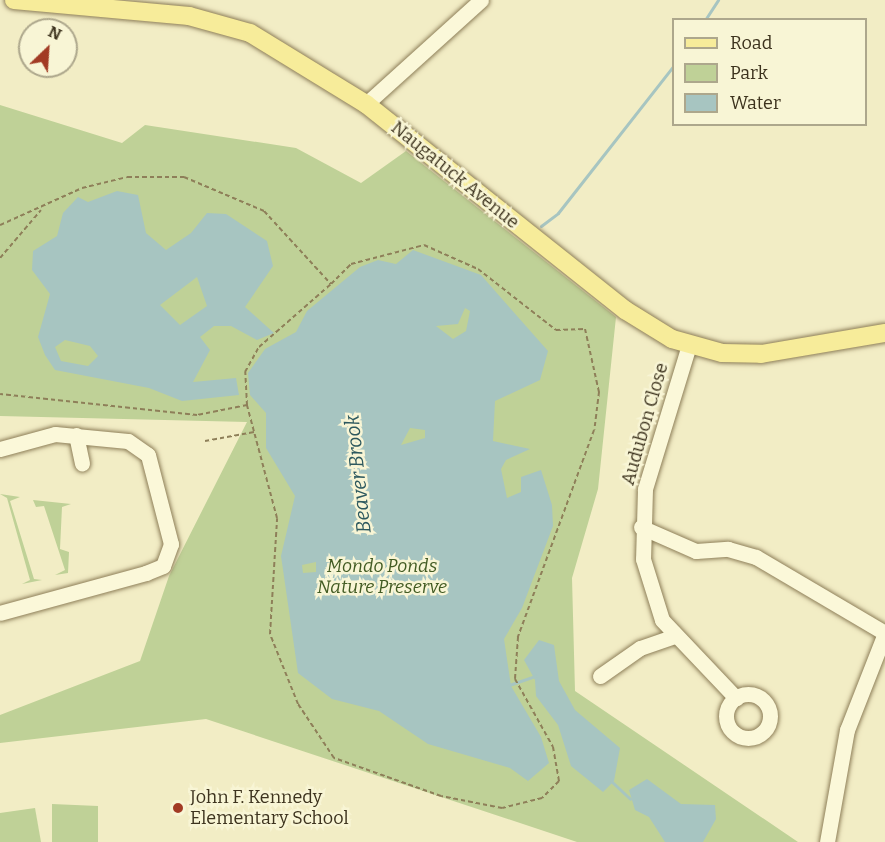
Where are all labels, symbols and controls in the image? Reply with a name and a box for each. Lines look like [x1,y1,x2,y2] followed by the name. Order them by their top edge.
[18,18,78,78] north arrow
[672,18,867,126] legend
[45,22,65,44] text: N
[730,32,772,54] text: Road
[730,62,768,84] text: Park
[730,92,781,114] text: Water
[387,117,523,233] street label: Naugatuck Avenue
[617,360,673,488] street label: Audubon Close
[340,414,376,534] water label: Beaver Brook
[317,556,447,598] park label: Mondo Ponds Nature Preserve
[190,787,349,830] place label: John F. Kennedy Elementary School
[171,801,185,815] marker: John F. Kennedy Elementary School

